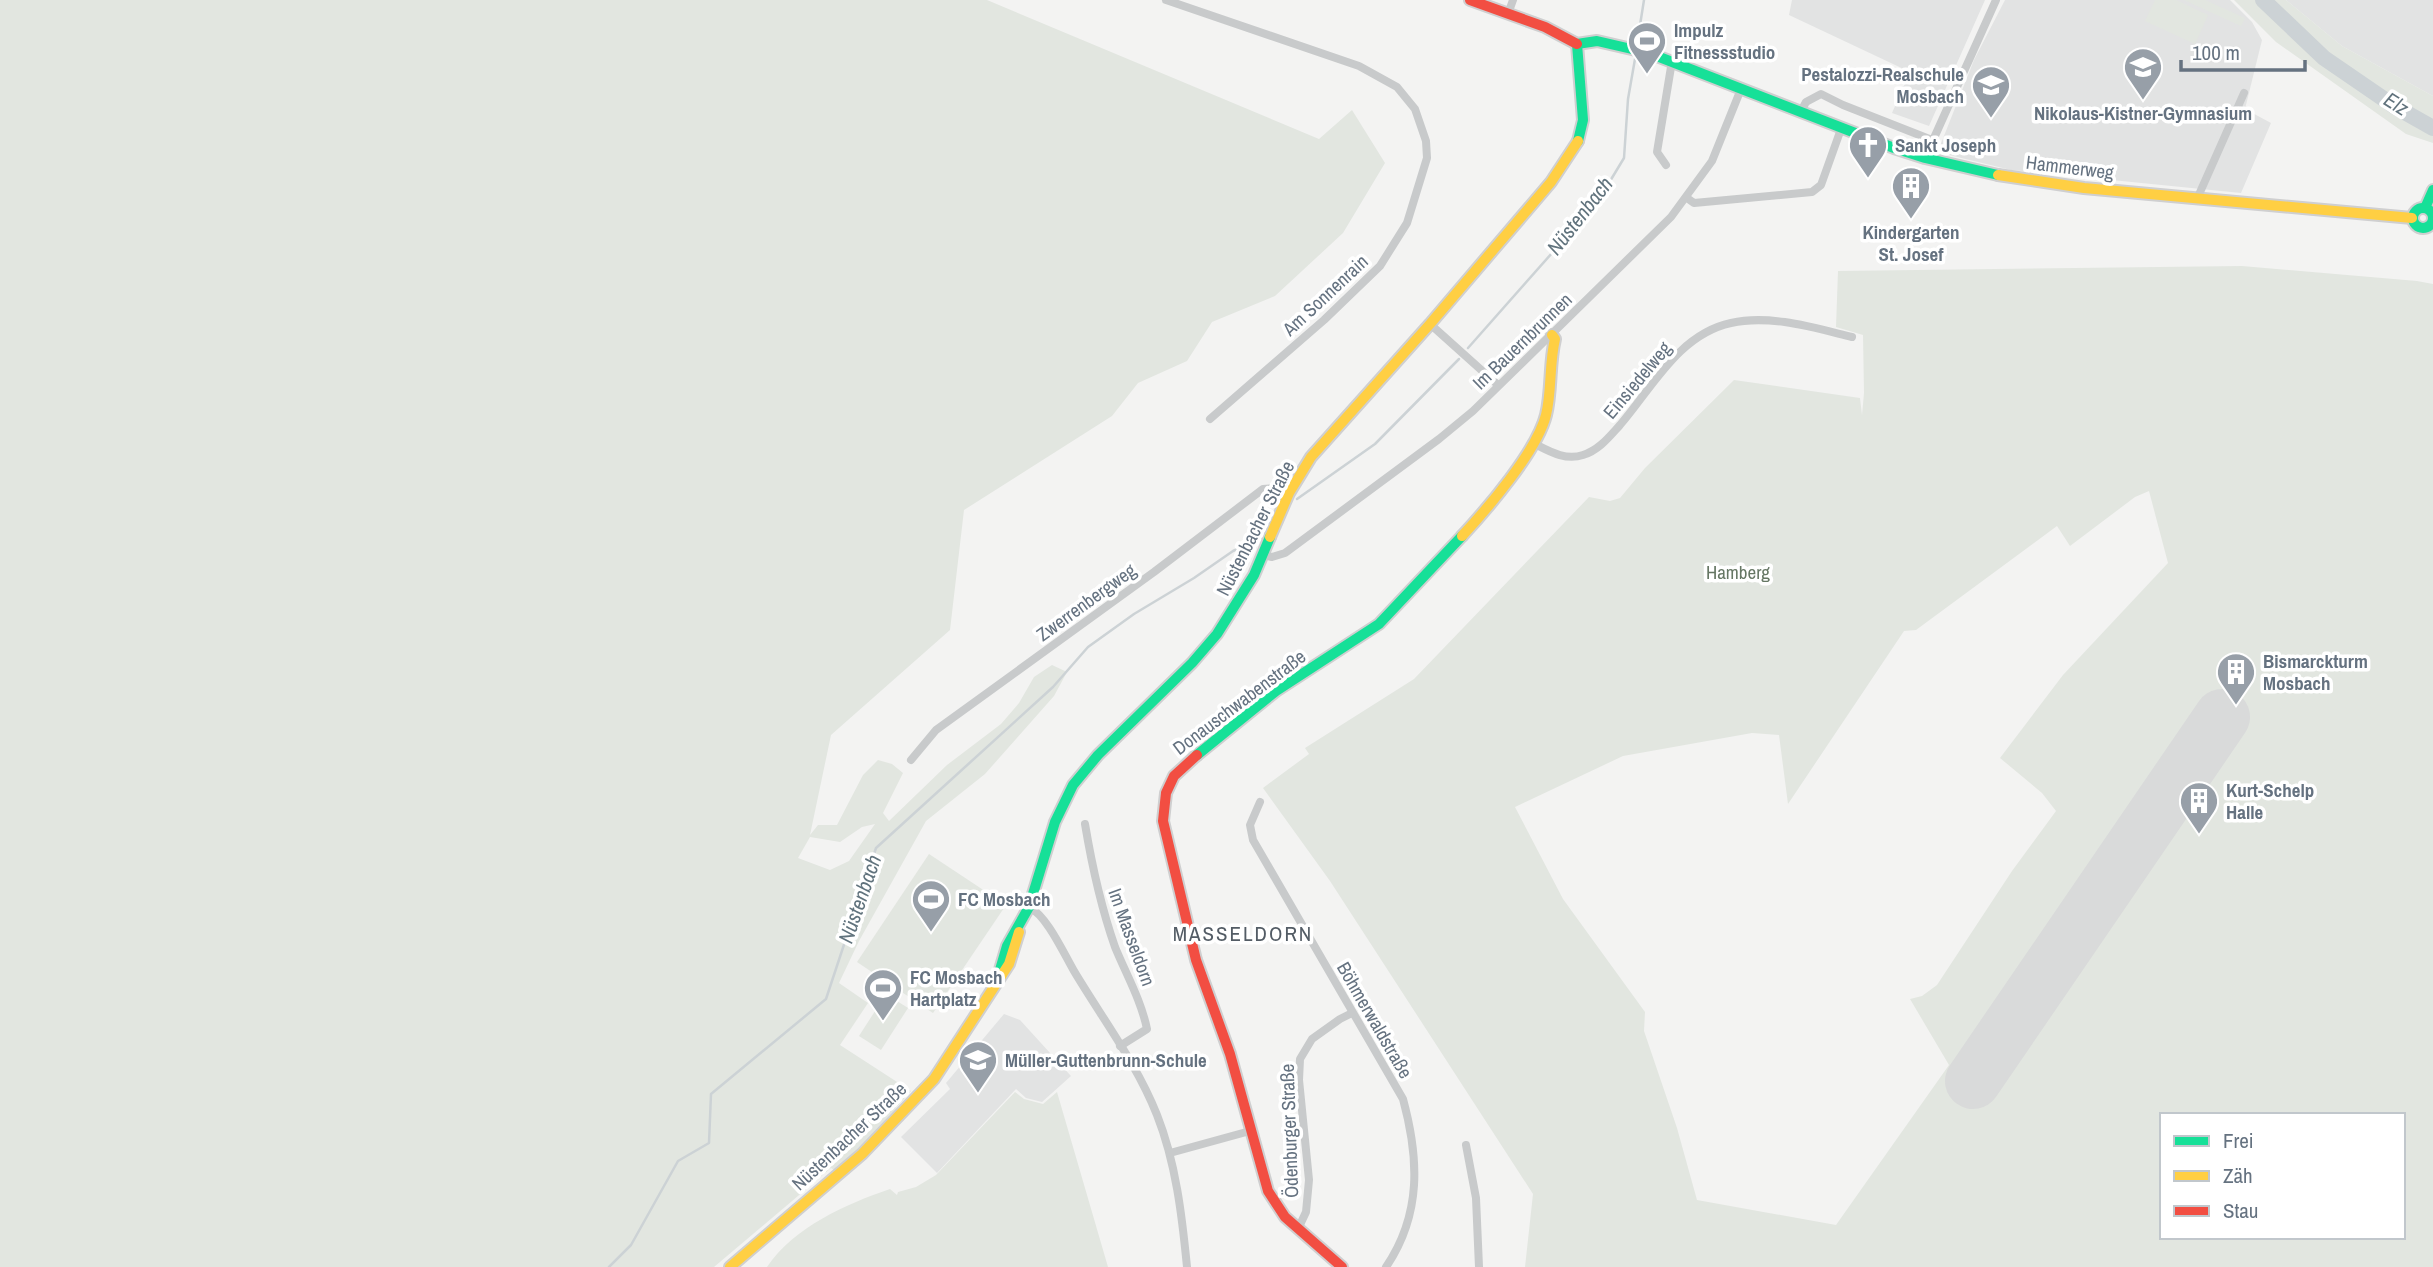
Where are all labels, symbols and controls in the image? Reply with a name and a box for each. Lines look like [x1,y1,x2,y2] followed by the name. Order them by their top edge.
[1674,17,1775,65] place label: Impulz Fitnessstudio
[1626,20,1668,75] sports icon: Impulz Fitnessstudio
[2181,28,2305,72] scale bar
[2192,38,2240,67] text: 100 m
[2122,46,2164,101] school or university icon: Nikolaus-Kistner-Gymnasium
[1801,61,1964,109] place label: Pestalozzi-Realschule Mosbach
[1970,64,2012,119] school or university icon: Pestalozzi-Realschule Mosbach
[2378,85,2414,122] water label: Elz
[2034,100,2252,126] place label: Nikolaus-Kistner-Gymnasium
[1847,124,1889,179] church icon: Sankt Joseph
[1895,132,1996,158] place label: Sankt Joseph
[2025,149,2116,185] street label: Hammerweg
[1890,165,1932,220] building icon: Kindergarten St. Josef
[1540,171,1619,261] water label: Nüstenbach
[1863,219,1959,267] place label: Kindergarten St. Josef
[1276,249,1373,342] street label: Am Sonnenrain
[1467,287,1577,395] street label: Im Bauernbrunnen
[1597,336,1677,424] street label: Einsiedelweg
[1210,456,1300,600] street label: Nüstenbacher Straße
[1031,557,1141,647] street label: Zwerrenbergweg
[1706,559,1770,585] park label: Hamberg
[1167,643,1311,761] street label: Donauschwabenstraße
[2263,648,2368,696] place label: Bismarckturm Mosbach
[2215,651,2257,706] building icon: Bismarckturm Mosbach
[2226,777,2314,825] place label: Kurt-Schelp Halle
[2178,780,2220,835] building icon: Kurt-Schelp Halle
[831,851,888,947] water label: Nüstenbach
[910,878,952,933] sports icon: FC Mosbach
[1102,885,1162,989] street label: Im Masseldorn
[958,886,1051,912] place label: FC Mosbach
[1173,919,1313,948] district label: MASSELDORN
[1331,957,1419,1083] street label: Böhmerwaldstraße
[910,964,1003,1012] place label: FC Mosbach Hartplatz
[862,967,904,1022] sports icon: FC Mosbach Hartplatz
[957,1039,999,1094] school or university icon: Müller-Guttenbrunn-Schule
[1005,1047,1207,1073] place label: Müller-Guttenbrunn-Schule
[1274,1063,1304,1199] street label: Ödenburger Straße
[786,1076,912,1196] street label: Nüstenbacher Straße
[2160,1113,2405,1239] legend
[2223,1126,2254,1155] text: Frei
[2223,1161,2253,1190] text: Zäh
[2223,1196,2258,1225] text: Stau

